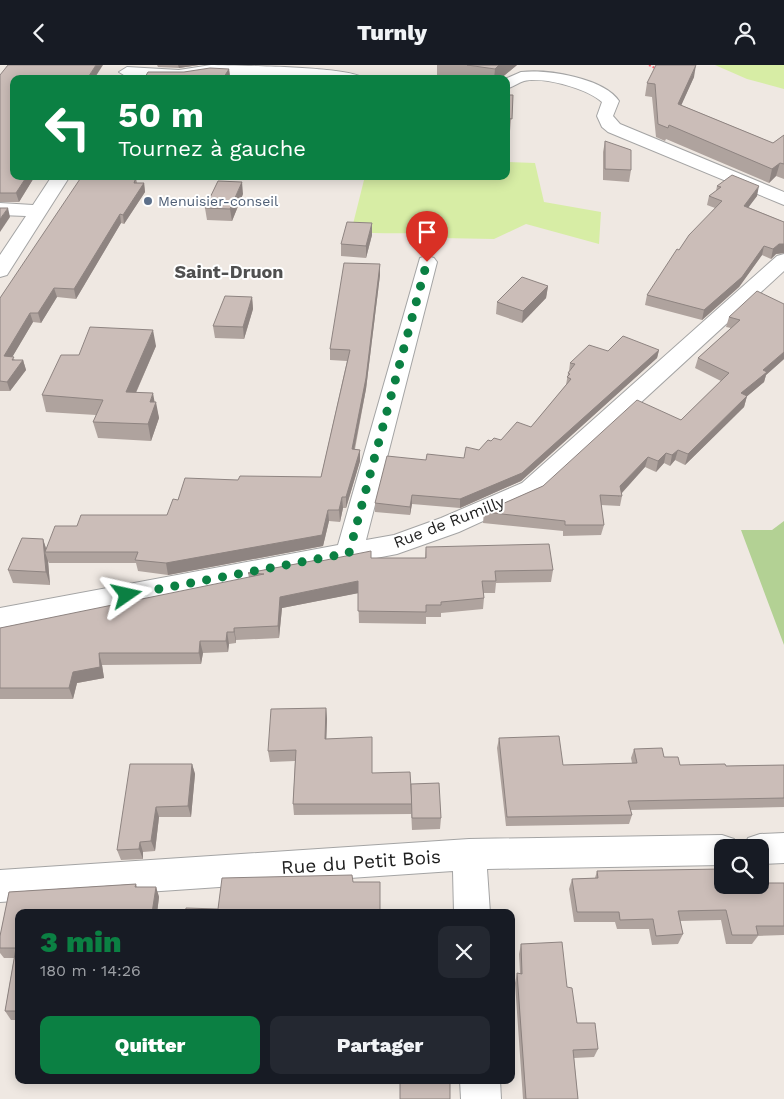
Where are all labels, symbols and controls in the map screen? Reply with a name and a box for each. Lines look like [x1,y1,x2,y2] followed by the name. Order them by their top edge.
[25,19,53,47] icon: back
[731,19,759,47] icon: person
[357,20,427,45] text: Turnly
[118,94,204,136] text: 50 m
[35,95,100,160] icon: left
[118,136,306,161] text: Tournez à gauche
[158,193,279,209] place label: Menuisier-conseil
[142,195,154,207] marker: Menuisier-conseil
[406,211,448,262] pin
[413,218,441,246] icon: arrive
[175,261,283,282] district label: Saint-Druon
[391,492,508,552] street label: Rue de Rumilly
[100,568,152,620] position arrow
[714,839,769,894] map controls
[714,839,769,894] button: search
[280,845,442,879] street label: Rue du Petit Bois
[40,924,122,959] text: 3 min
[438,926,490,978] button: close
[40,961,141,980] text: 180 m · 14:26
[40,1016,260,1074] button: Quitter
[270,1016,490,1074] button: Partager

